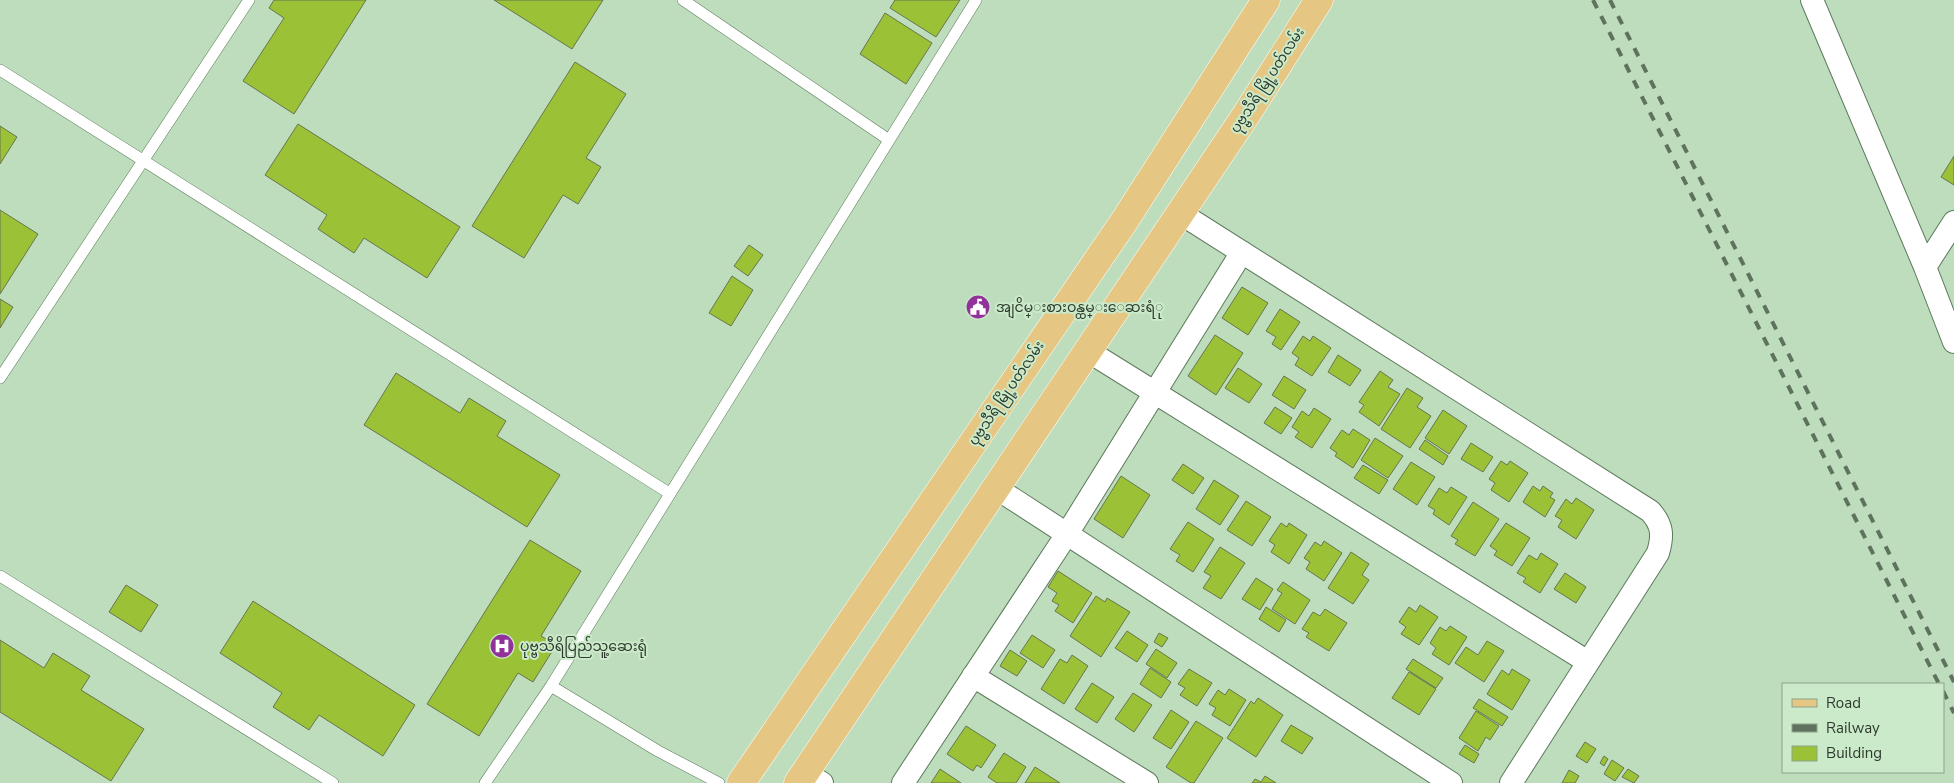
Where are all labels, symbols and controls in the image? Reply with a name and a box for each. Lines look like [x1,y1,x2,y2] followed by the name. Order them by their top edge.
[1225,23,1311,138] street label: ပုဗ္ဗသီရိ မြို့ပတ်လမ်း
[965,294,991,320] public building icon: အျငိမ္းစားဝန္ထမ္းေဆးရံု
[996,297,1163,319] place label: အျငိမ္းစားဝန္ထမ္းေဆးရံု
[963,337,1050,451] street label: ပုဗ္ဗသီရိ မြို့ပတ်လမ်း
[489,633,515,659] hospital icon: ပုဗ္ဗသီရိပြည်သူ့ဆေးရုံ
[520,636,647,658] place label: ပုဗ္ဗသီရိပြည်သူ့ဆေးရုံ
[1782,683,1944,773] legend
[1826,693,1861,713] text: Road
[1826,718,1880,738] text: Railway
[1826,743,1882,763] text: Building

